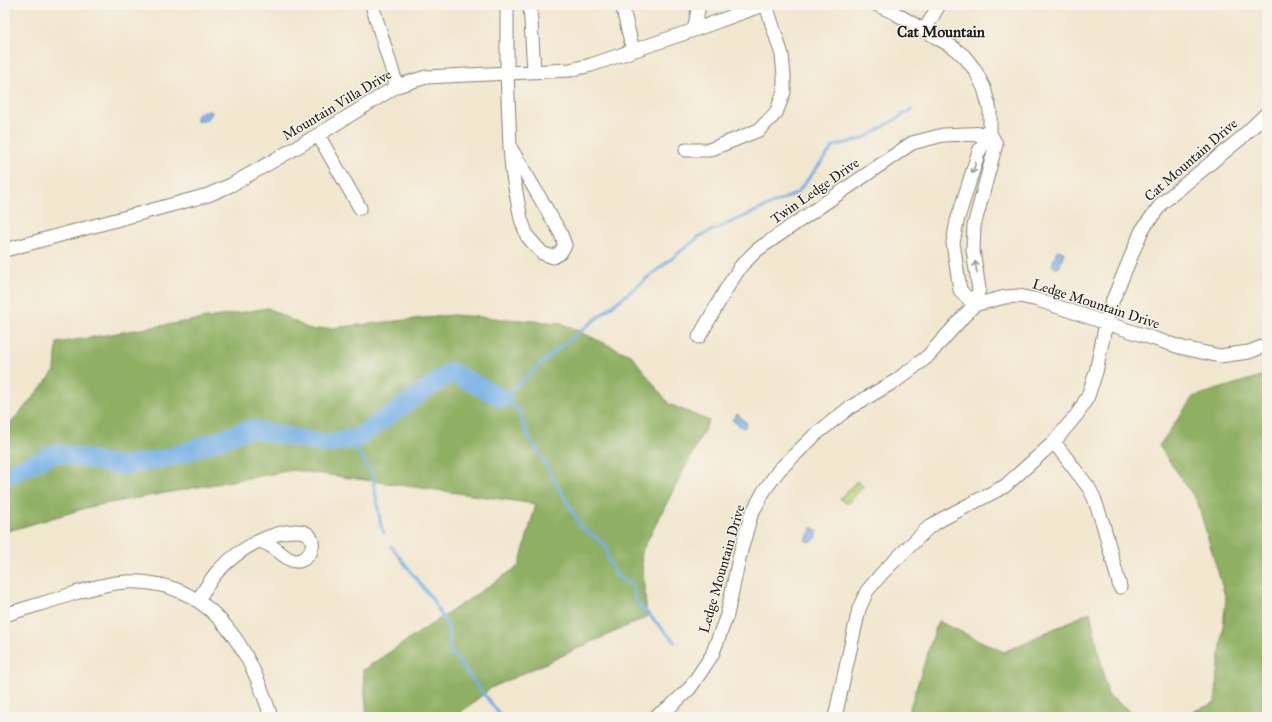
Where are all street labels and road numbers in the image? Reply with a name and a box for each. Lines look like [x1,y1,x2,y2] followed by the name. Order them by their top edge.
[279,66,395,144] street label: Mountain Villa Drive
[1141,115,1241,205] street label: Cat Mountain Drive
[768,154,863,228] street label: Twin Ledge Drive
[1030,275,1162,333] street label: Ledge Mountain Drive
[696,503,748,635] street label: Ledge Mountain Drive

